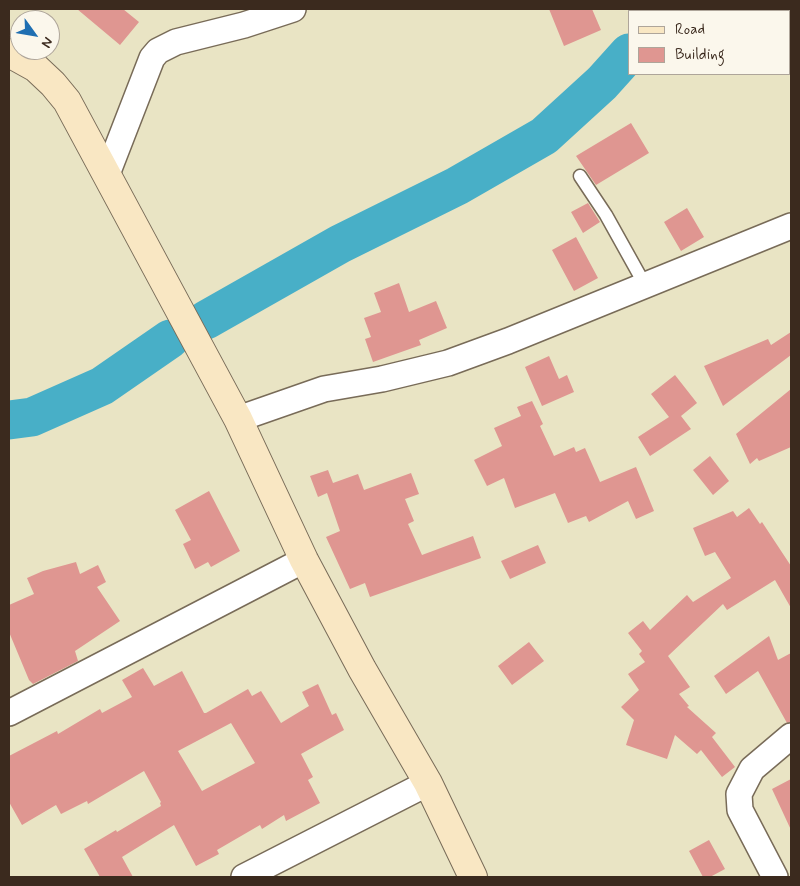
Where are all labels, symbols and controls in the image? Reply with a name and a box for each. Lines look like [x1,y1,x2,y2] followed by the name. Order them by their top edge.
[10,10,60,60] north arrow
[628,10,790,75] legend
[675,20,705,40] text: Road
[37,34,57,51] text: N
[675,45,725,65] text: Building

